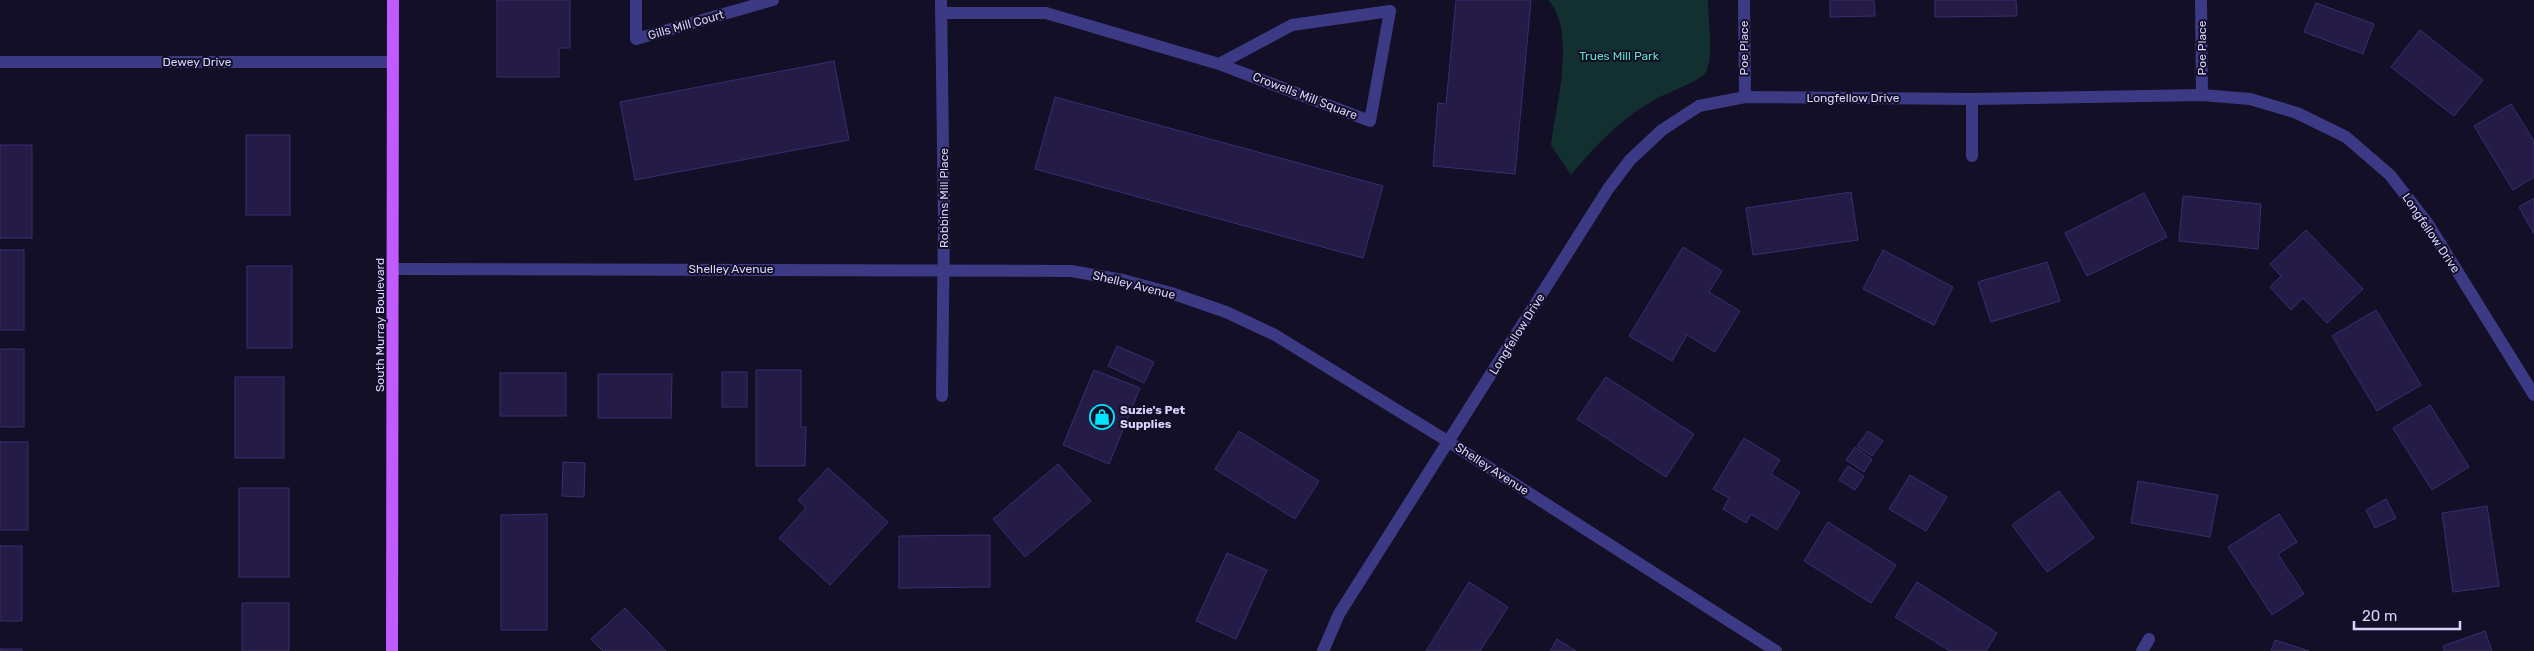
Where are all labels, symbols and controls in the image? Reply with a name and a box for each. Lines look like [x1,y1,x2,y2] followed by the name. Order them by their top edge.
[646,7,726,43] street label: Gills Mill Court
[1737,20,1751,75] street label: Poe Place
[2195,20,2209,75] street label: Poe Place
[1579,49,1660,63] park label: Trues Mill Park
[163,55,232,69] street label: Dewey Drive
[1251,70,1360,123] street label: Crowells Mill Square
[1807,91,1900,105] street label: Longfellow Drive
[937,148,951,248] street label: Robbins Mill Place
[2399,191,2463,276] street label: Longfellow Drive
[373,258,387,392] street label: South Murray Boulevard
[689,262,774,276] street label: Shelley Avenue
[1091,268,1177,302] street label: Shelley Avenue
[1486,291,1548,377] street label: Longfellow Drive
[1120,403,1186,431] place label: Suzie's Pet Supplies
[1089,404,1115,430] shop icon: Suzie's Pet Supplies
[1453,440,1532,498] street label: Shelley Avenue
[2354,598,2460,630] scale bar
[2362,607,2397,625] text: 20 m

